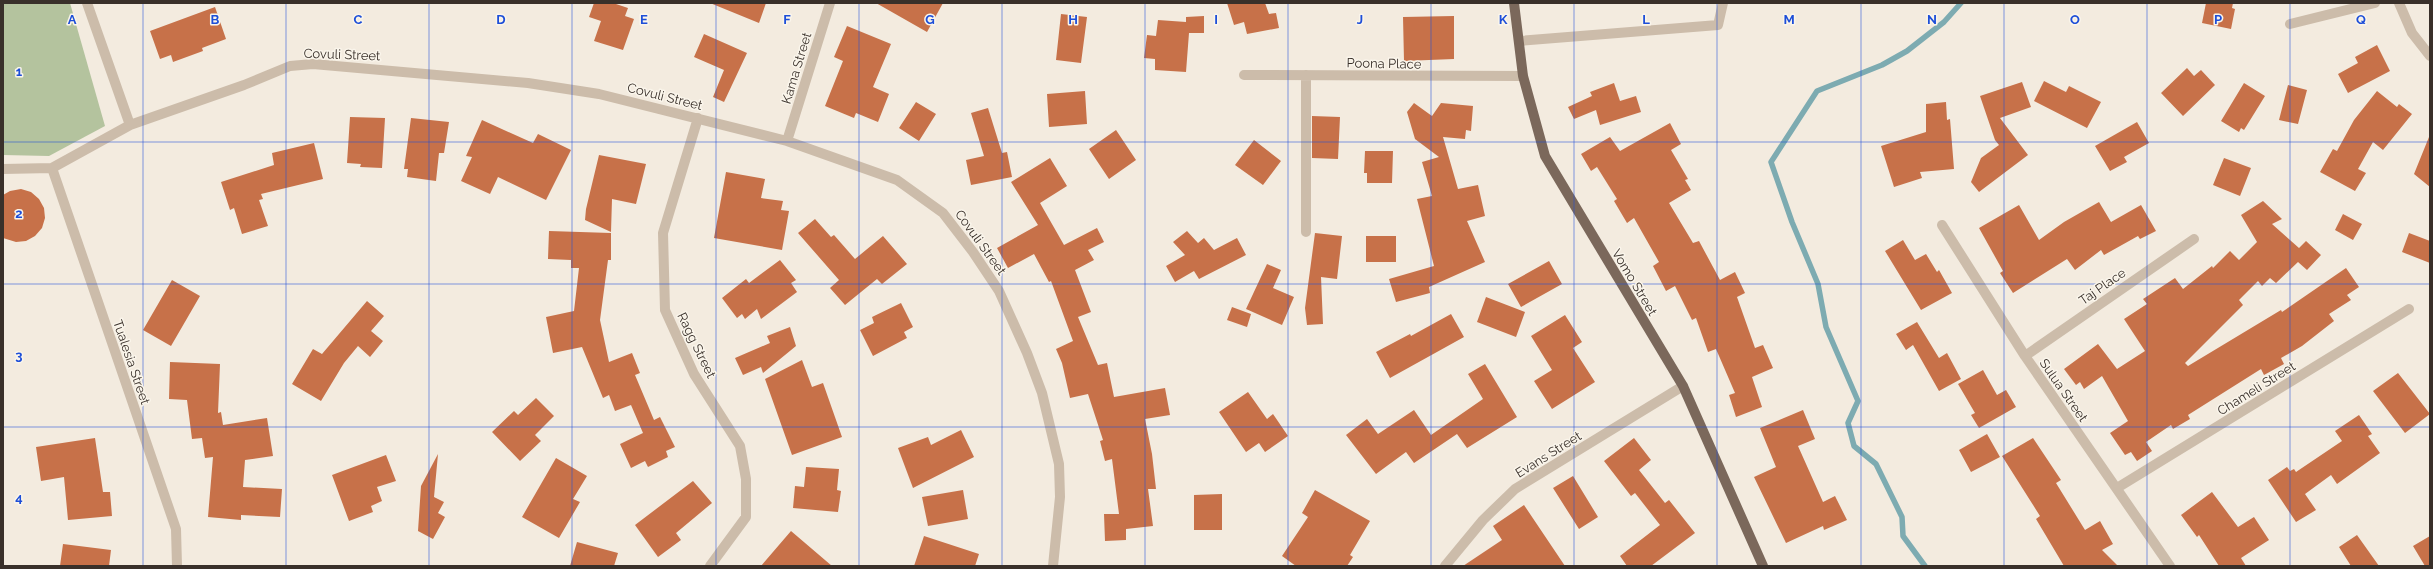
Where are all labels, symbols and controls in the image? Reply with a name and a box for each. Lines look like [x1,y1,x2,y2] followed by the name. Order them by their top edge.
[68,12,77,27] text: A
[211,12,220,27] text: B
[354,12,363,27] text: C
[496,12,506,27] text: D
[640,12,648,27] text: E
[783,12,791,27] text: F
[925,12,935,27] text: G
[1068,12,1078,27] text: H
[1214,12,1218,27] text: I
[1357,12,1363,27] text: J
[1499,12,1508,27] text: K
[1642,12,1650,27] text: L
[1783,12,1795,27] text: M
[1927,12,1937,27] text: N
[2070,12,2080,27] text: O
[2214,12,2222,27] text: P
[2356,12,2366,27] text: Q
[779,30,815,106] street label: Kama Street
[303,46,381,63] street label: Covuli Street
[1346,55,1422,72] street label: Poona Place
[16,64,23,79] text: 1
[626,80,705,113] street label: Covuli Street
[15,206,23,221] text: 2
[952,207,1010,278] street label: Covuli Street
[1609,246,1661,319] street label: Vomo Street
[2076,265,2129,308] street label: Taj Place
[674,310,719,381] street label: Ragg Street
[110,318,153,407] street label: Tualesia Street
[15,348,23,363] text: 3
[2036,356,2091,425] street label: Sulua Street
[2215,358,2298,418] street label: Chameli Street
[1513,428,1584,481] street label: Evans Street
[15,490,23,505] text: 4

